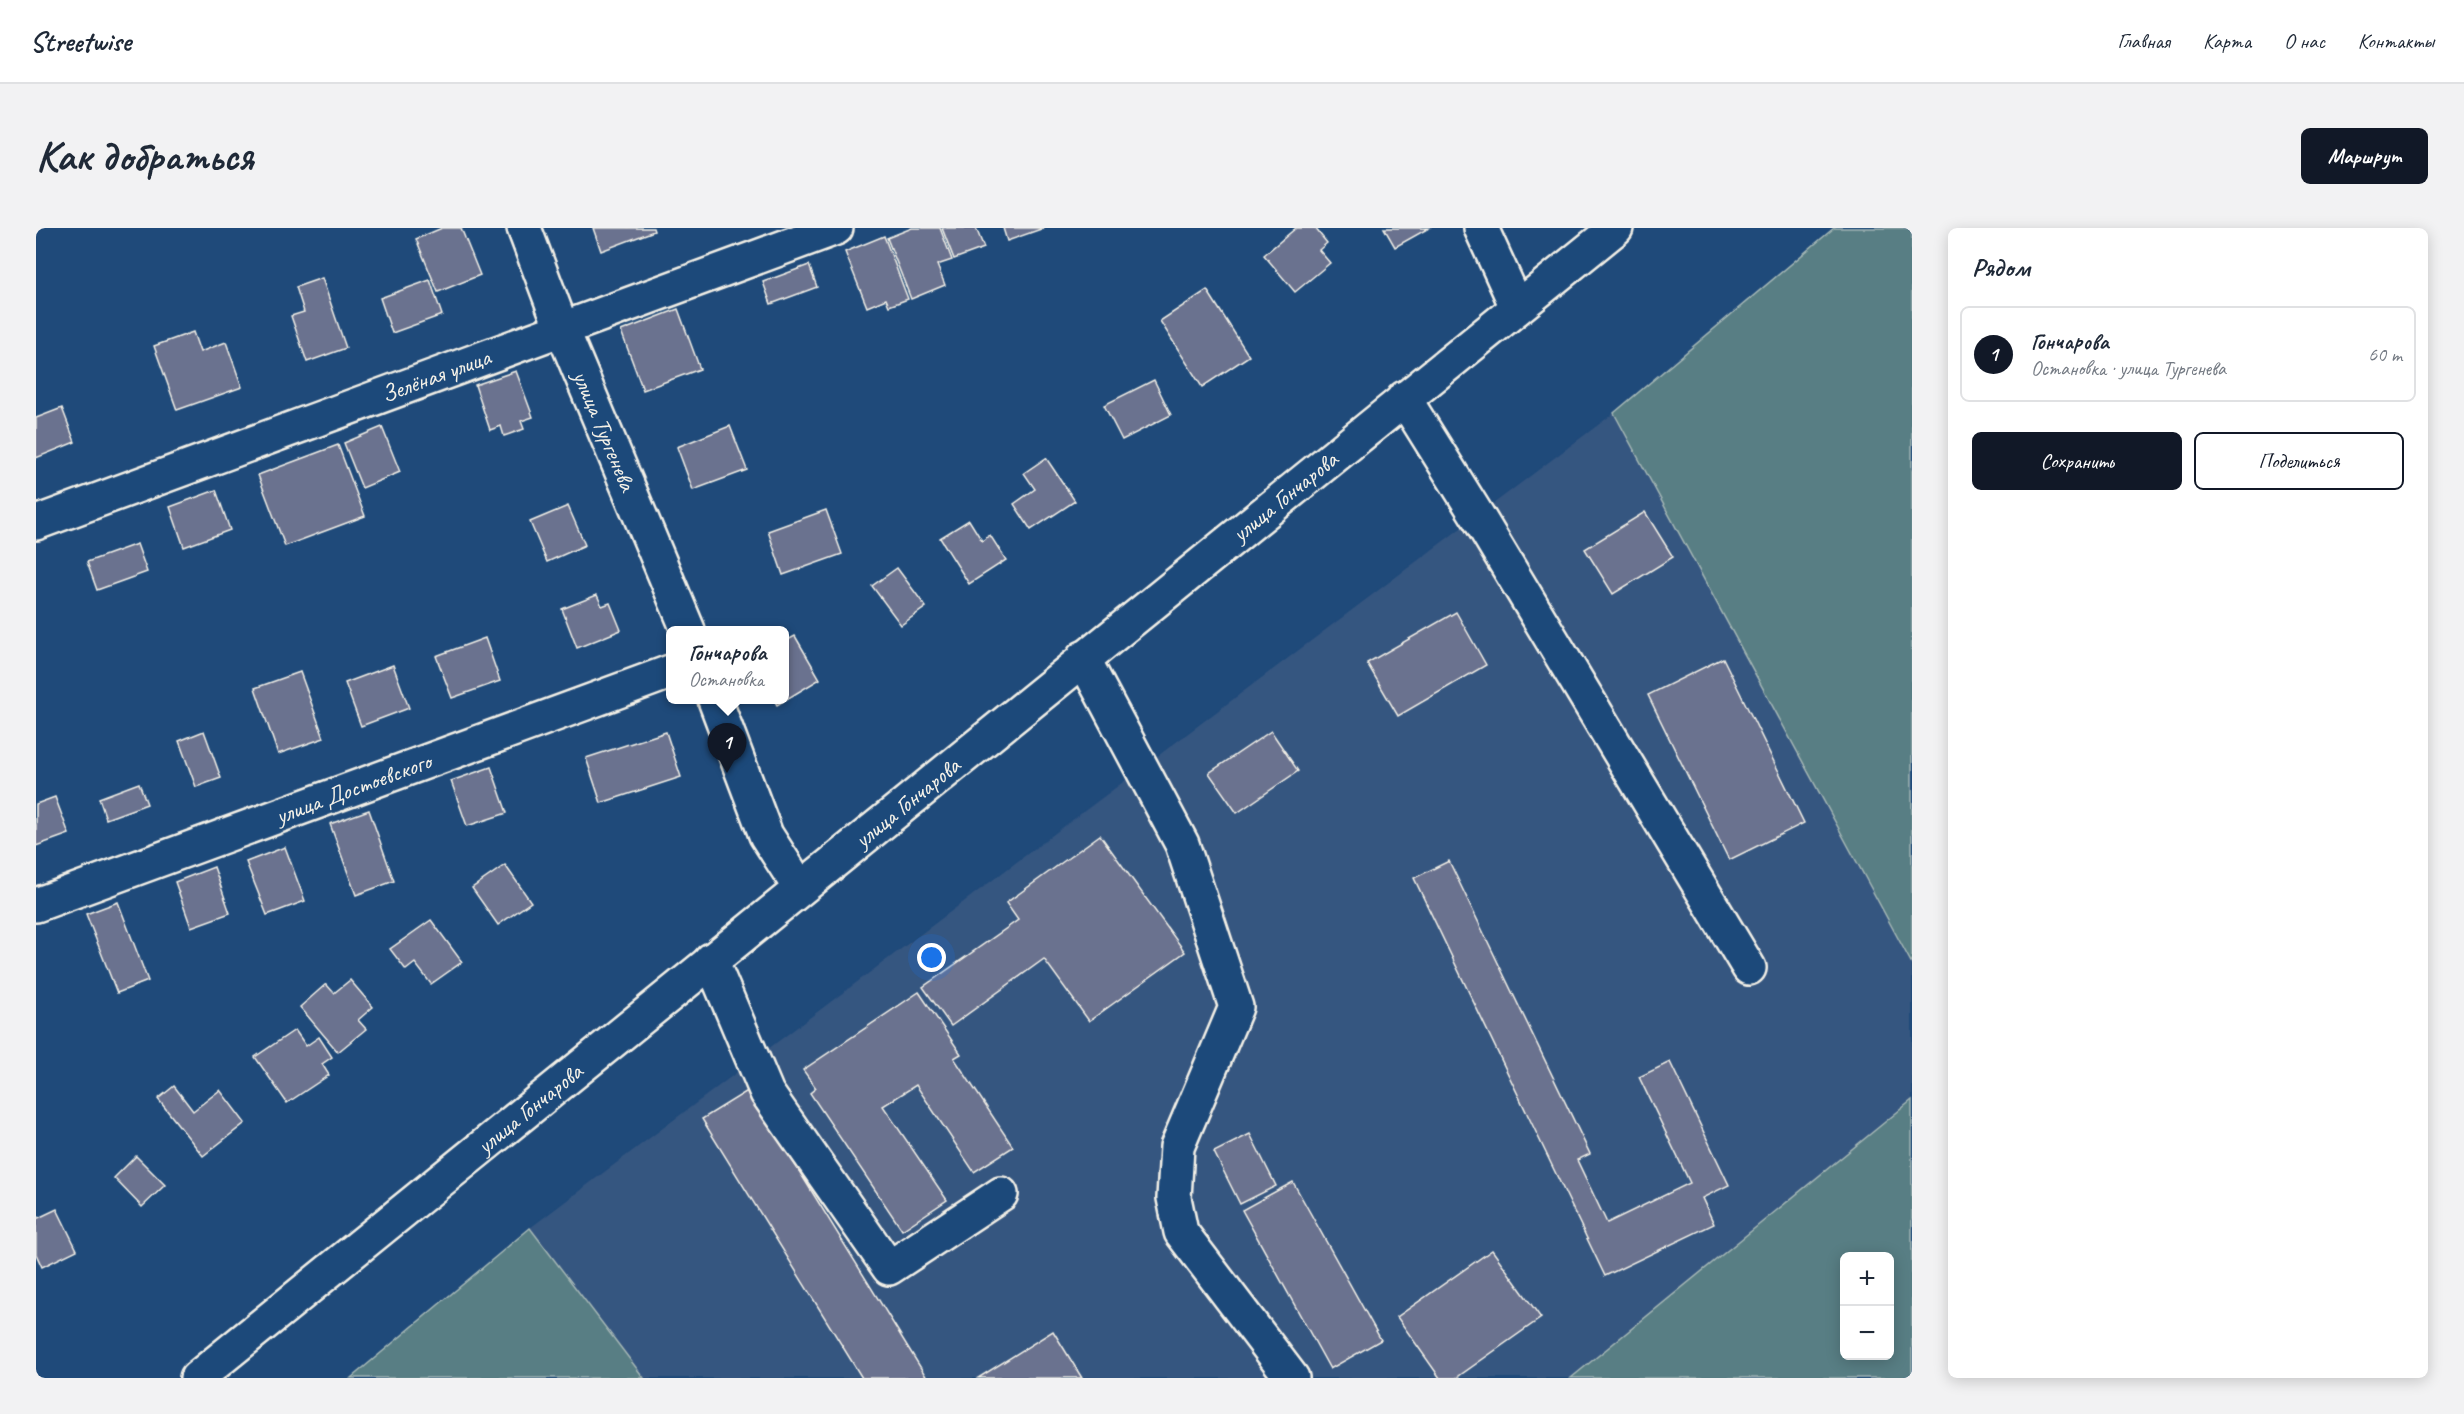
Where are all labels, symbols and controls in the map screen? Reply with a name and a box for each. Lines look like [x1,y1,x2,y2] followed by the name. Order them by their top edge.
[30,24,131,59] text: Streetwise
[2117,28,2170,54] text: Главная
[2203,28,2251,54] text: Карта
[2284,28,2325,54] text: О нас
[2358,28,2434,54] text: Контакты
[2301,128,2428,184] button: Маршрут
[36,130,253,183] text: Как добраться
[1972,251,2030,284] text: Рядом
[2031,328,2108,356] text: Гончарова
[377,341,496,409] street label: Зелёная улица
[1989,342,1998,367] text: 1
[2368,342,2402,367] text: 60 m
[2031,356,2226,381] text: Остановка · улица Тургенева
[565,364,644,497] street label: улица Тургенева
[1972,432,2182,490] button: Сохранить
[2194,432,2404,490] button: Поделиться
[1224,444,1345,550] street label: улица Гончарова
[666,626,789,704] popup
[689,639,766,667] text: Гончарова
[689,667,764,692] text: Остановка
[708,724,746,773] pin: 1
[269,745,438,831] street label: улица Достоевского
[846,750,967,856] street label: улица Гончарова
[917,943,946,972] your location
[469,1056,590,1162] street label: улица Гончарова
[1840,1252,1894,1360] map controls
[1840,1252,1894,1306] button: +
[1840,1306,1894,1360] button: −

